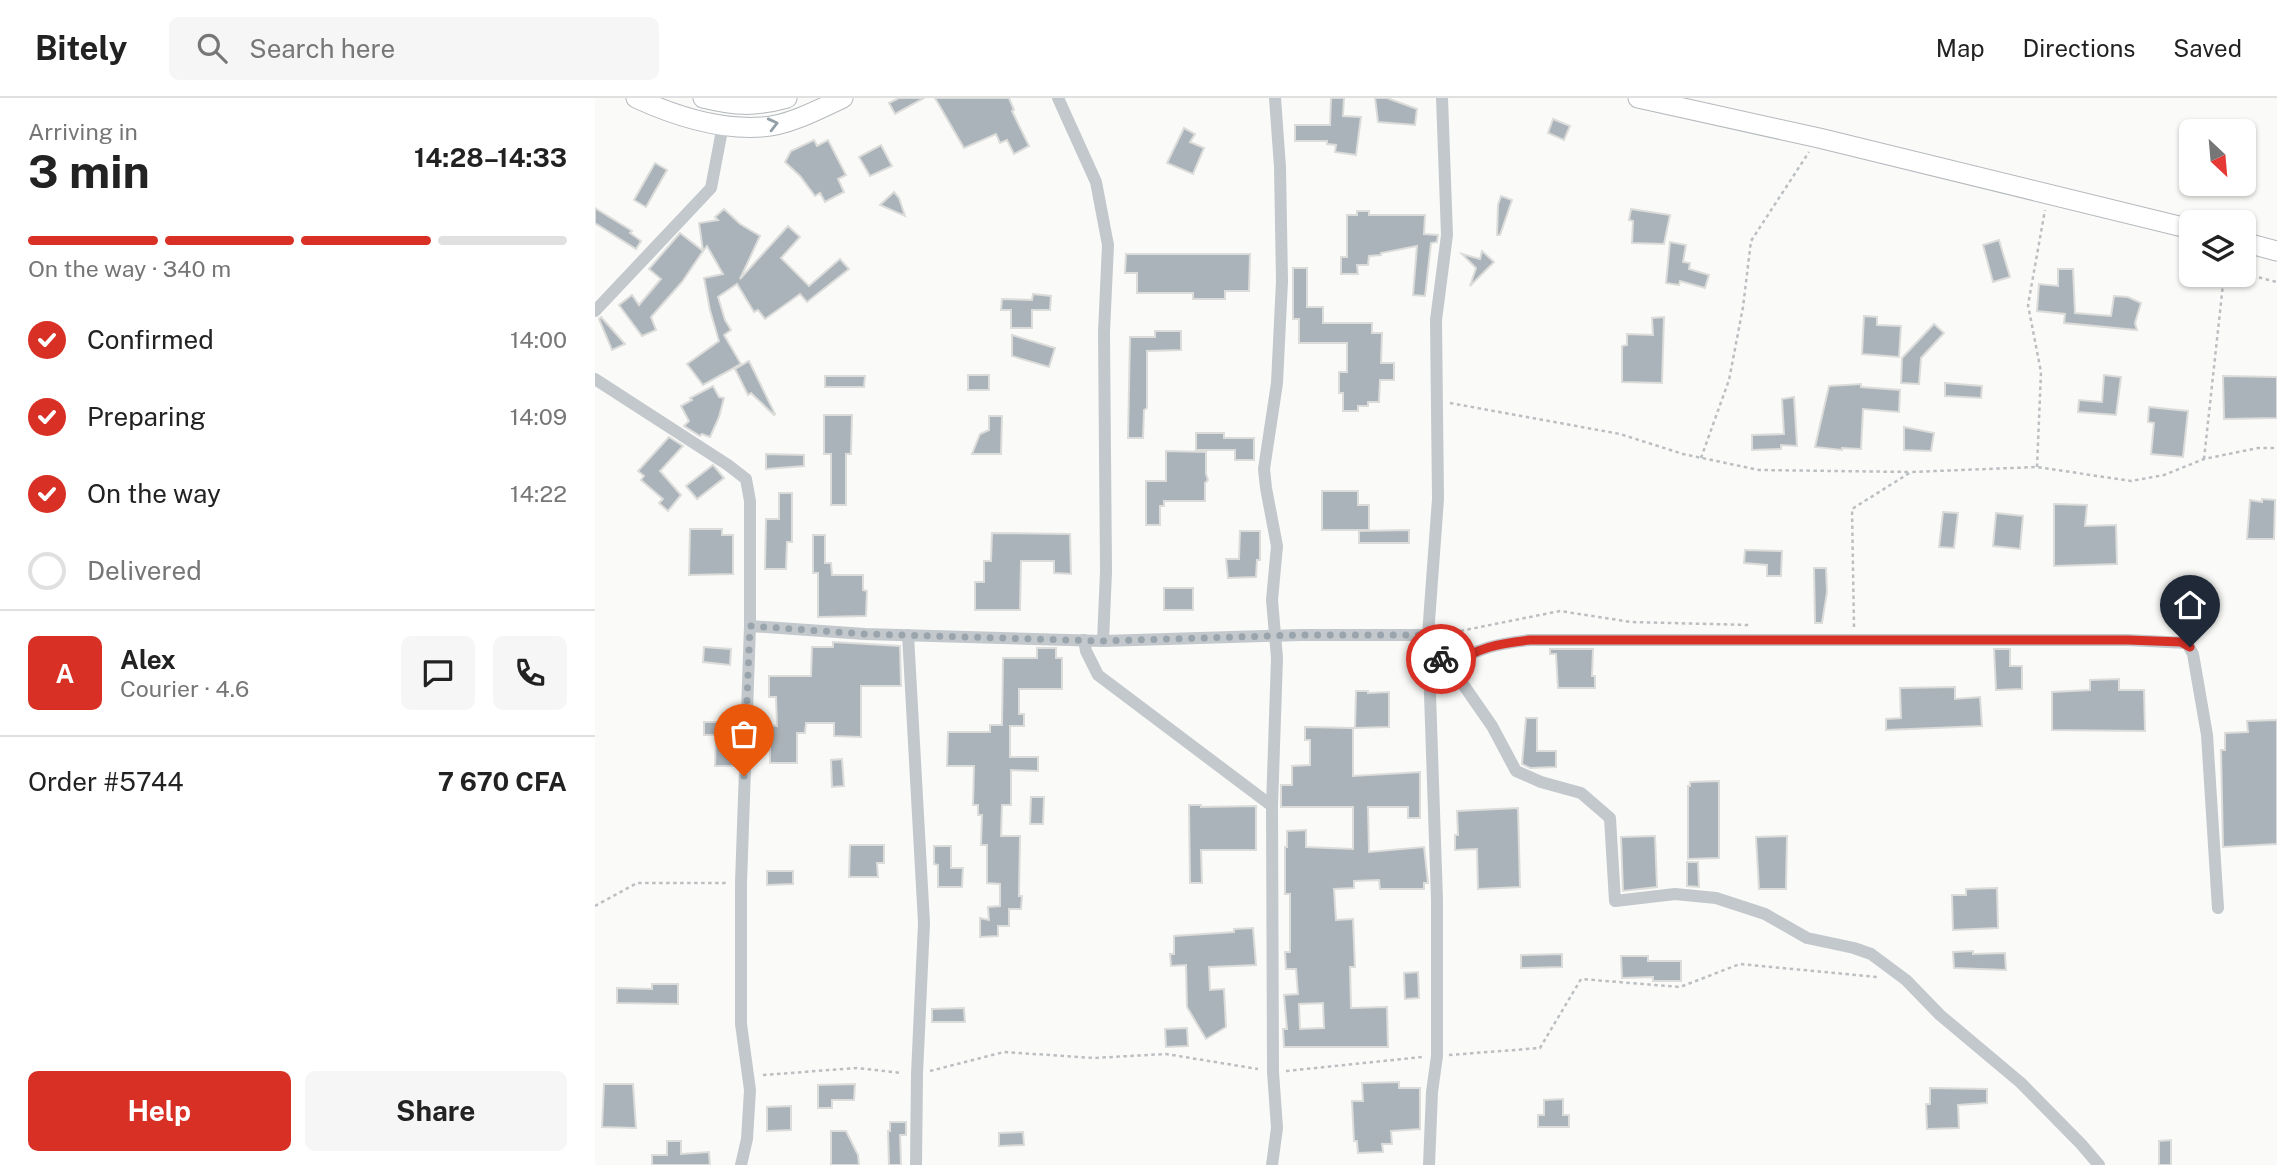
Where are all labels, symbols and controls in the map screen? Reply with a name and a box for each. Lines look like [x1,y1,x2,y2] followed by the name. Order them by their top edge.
[169,17,659,80] search box
[35,29,127,67] text: Bitely
[193,29,231,67] icon: search
[249,33,395,64] text: Search here
[1936,34,1985,62] text: Map
[2023,34,2135,62] text: Directions
[2173,34,2242,62] text: Saved
[28,118,138,145] text: Arriving in
[767,118,779,132] one-way arrow
[2179,119,2256,196] north arrow
[2179,119,2256,287] map controls
[414,142,567,173] text: 14:28–14:33
[28,144,150,198] text: 3 min
[2179,210,2256,287] button: layers
[28,255,231,282] text: On the way · 340 m
[28,321,66,359] icon: check
[87,324,214,355] text: Confirmed
[510,326,567,353] text: 14:00
[28,398,66,436] icon: check
[87,401,206,432] text: Preparing
[510,403,567,430] text: 14:09
[28,475,66,513] icon: check
[87,478,221,509] text: On the way
[510,480,567,507] text: 14:22
[87,555,202,586] text: Delivered
[2160,575,2220,647] pin
[2171,586,2209,624] icon: home
[1406,624,1476,694] courier
[401,636,475,710] button: chat
[493,636,567,710] button: phone
[1422,640,1460,678] icon: bike
[120,644,176,675] text: Alex
[56,658,74,689] text: A
[120,675,249,702] text: Courier · 4.6
[714,704,774,776] pin
[725,715,763,753] icon: bag
[28,766,184,797] text: Order #5744
[438,766,567,797] text: 7 670 CFA
[28,1071,291,1151] button: Help
[305,1071,567,1151] button: Share

